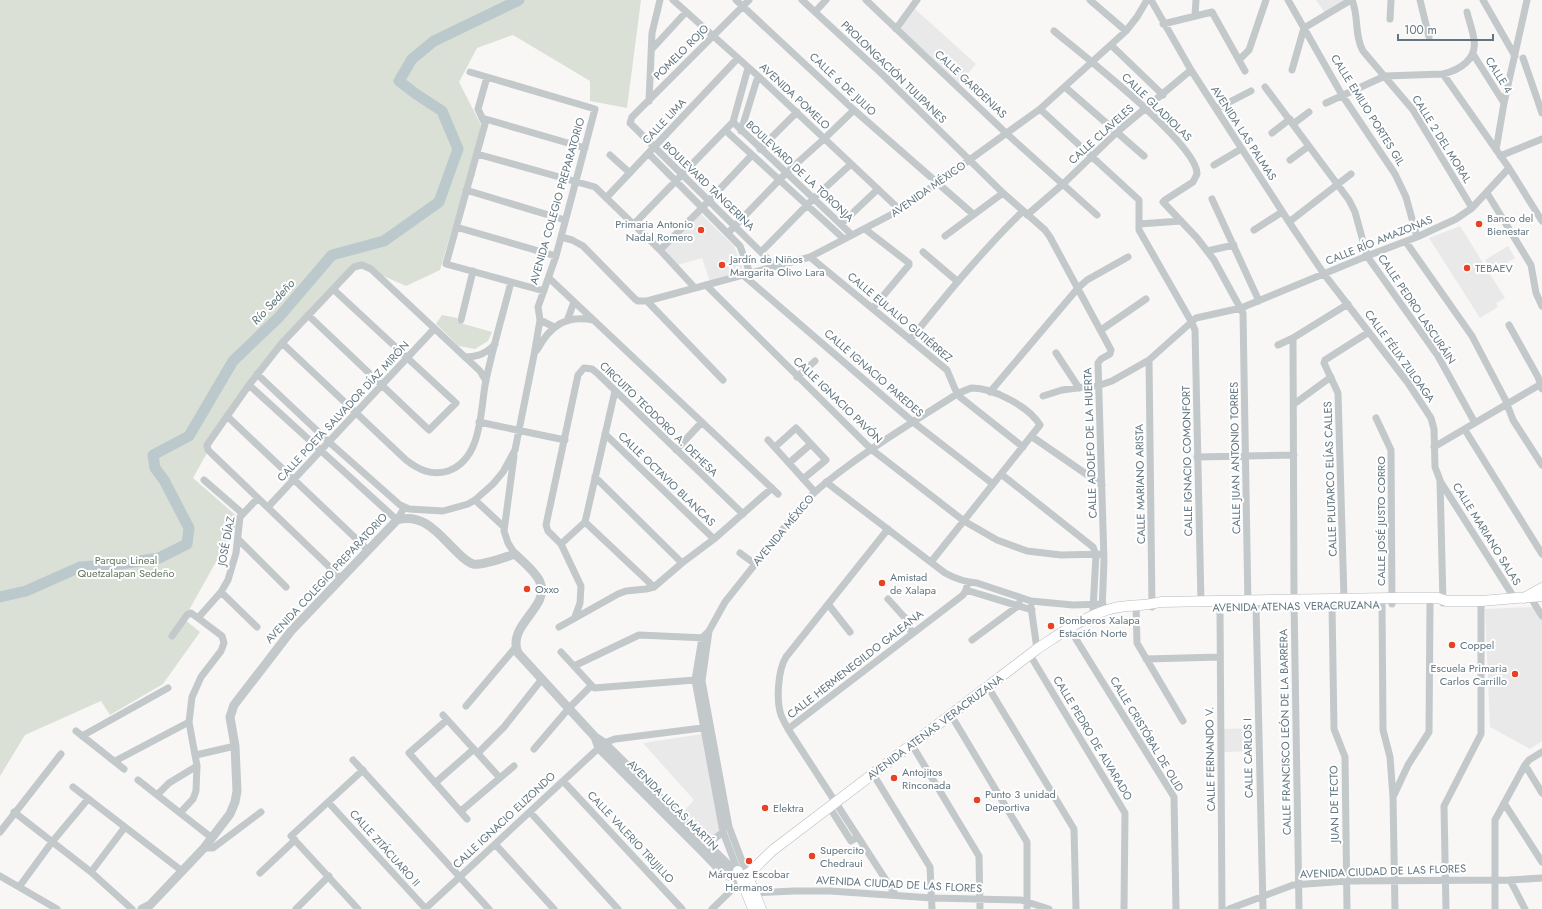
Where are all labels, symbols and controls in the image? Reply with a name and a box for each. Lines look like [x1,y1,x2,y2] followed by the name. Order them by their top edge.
[1398,16,1493,42] scale bar
[838,17,950,127] street label: PROLONGACIÓN TULIPANES
[650,21,712,83] street label: POMELO ROJO
[1404,21,1437,39] text: 100 m
[931,46,1011,122] street label: CALLE GARDENIAS
[806,49,880,119] street label: CALLE 6 DE JULIO
[1327,51,1409,169] street label: CALLE EMILIO PORTES GIL
[1482,54,1517,97] street label: CALLE 4
[756,59,834,133] street label: AVENIDA POMELO
[1118,69,1196,145] street label: CALLE GLADIOLAS
[1207,83,1281,183] street label: AVENIDA LAS PALMAS
[1408,92,1476,186] street label: CALLE 2 DEL MORAL
[638,94,690,148] street label: CALLE LIMA
[1065,100,1137,168] street label: CALLE CLAVELES
[525,115,589,286] street label: AVENIDA COLEGIO PREPARATORIO
[743,117,858,226] street label: BOULEVARD DE LA TORONJA
[660,138,759,235] street label: BOULEVARD TANGERINA
[887,157,969,221] street label: AVENIDA MÉXICO
[1487,210,1533,239] place label: Banco del Bienestar
[1323,211,1435,269] street label: CALLE RÍO AMAZONAS
[615,216,693,245] place label: Primaria Antonio Nadal Romero
[1474,219,1484,229] marker: Banco del Bienestar
[696,225,706,235] marker: Primaria Antonio Nadal Romero
[728,251,825,280] place label: Jardín de Niños Margarita Olivo Lara
[1374,251,1460,367] street label: CALLE PEDRO LASCURÁIN
[717,260,727,270] marker: Jardín de Niños Margarita Olivo Lara
[1475,260,1513,276] place label: TEBAEV
[1462,263,1472,273] marker: TEBAEV
[844,268,956,366] street label: CALLE EULALIO GUTIÉRREZ
[247,275,299,329] water label: Río Sedeño
[1361,307,1439,406] street label: CALLE FÉLIX ZULOAGA
[821,325,927,421] street label: CALLE IGNACIO PAREDES
[273,337,413,485] street label: CALLE POETA SALVADOR DÍAZ MIRÓN
[790,353,886,447] street label: CALLE IGNACIO PAVÓN
[596,358,722,481] street label: CIRCUITO TEODORO A. DEHESA
[1079,367,1101,519] street label: CALLE ADOLFO DE LA HUERTA
[1226,382,1244,534] street label: CALLE JUAN ANTONIO TORRES
[1178,386,1196,536] street label: CALLE IGNACIO COMONFORT
[1319,401,1341,557] street label: CALLE PLUTARCO ELÍAS CALLES
[1131,423,1149,544] street label: CALLE MARIANO ARISTA
[615,428,719,530] street label: CALLE OCTAVIO BLANCAS
[1373,456,1389,586] street label: CALLE JOSÉ JUSTO CORRO
[1449,479,1525,589] street label: CALLE MARIANO SALAS
[748,491,818,569] street label: AVENIDA MÉXICO
[261,509,391,647] street label: AVENIDA COLEGIO PREPARATORIO
[213,515,239,569] street label: JOSÉ DÍAZ
[78,552,175,581] park label: Parque Lineal Quetzalapan Sedeño
[890,569,936,598] place label: Amistad de Xalapa
[877,578,887,588] marker: Amistad de Xalapa
[535,581,559,597] place label: Oxxo
[522,584,532,594] marker: Oxxo
[1212,597,1380,615] street label: AVENIDA ATENAS VERACRUZANA
[784,605,927,722] street label: CALLE HERMENEGILDO GALEANA
[1059,612,1140,641] place label: Bomberos Xalapa Estación Norte
[1046,621,1056,631] marker: Bomberos Xalapa Estación Norte
[1275,628,1295,835] street label: CALLE FRANCISCO LEÓN DE LA BARRERA
[1460,637,1494,653] place label: Coppel
[1447,640,1457,650] marker: Coppel
[1430,660,1507,689] place label: Escuela Primaria Carlos Carrillo
[1510,669,1520,679] marker: Escuela Primaria Carlos Carrillo
[863,670,1007,784] street label: AVENIDA ATENAS VERACRUZANA
[1049,673,1137,803] street label: CALLE PEDRO DE ALVARADO
[1106,673,1188,795] street label: CALLE CRISTÓBAL DE OLID
[1201,706,1219,812] street label: CALLE FERNANDO V.
[1239,718,1257,798] street label: CALLE CARLOS I
[624,756,722,854] street label: AVENIDA LUCAS MARTÍN
[902,764,951,793] place label: Antojitos Rinconada
[1325,765,1343,845] street label: JUAN DE TECTO
[449,768,559,872] street label: CALLE IGNACIO ELIZONDO
[889,773,899,783] marker: Antojitos Rinconada
[985,786,1056,815] place label: Punto 3 unidad Deportiva
[584,787,678,887] street label: CALLE VALERIO TRUJILLO
[972,795,982,805] marker: Punto 3 unidad Deportiva
[773,800,804,816] place label: Elektra
[760,803,770,813] marker: Elektra
[346,806,424,890] street label: CALLE ZITÁCUARO II
[820,842,864,871] place label: Supercito Chedraui
[807,851,817,861] marker: Supercito Chedraui
[744,856,754,866] marker: Márquez Escobar Hermanos
[1300,860,1466,882] street label: AVENIDA CIUDAD DE LAS FLORES
[709,866,790,895] place label: Márquez Escobar Hermanos
[815,872,983,896] street label: AVENIDA CIUDAD DE LAS FLORES

